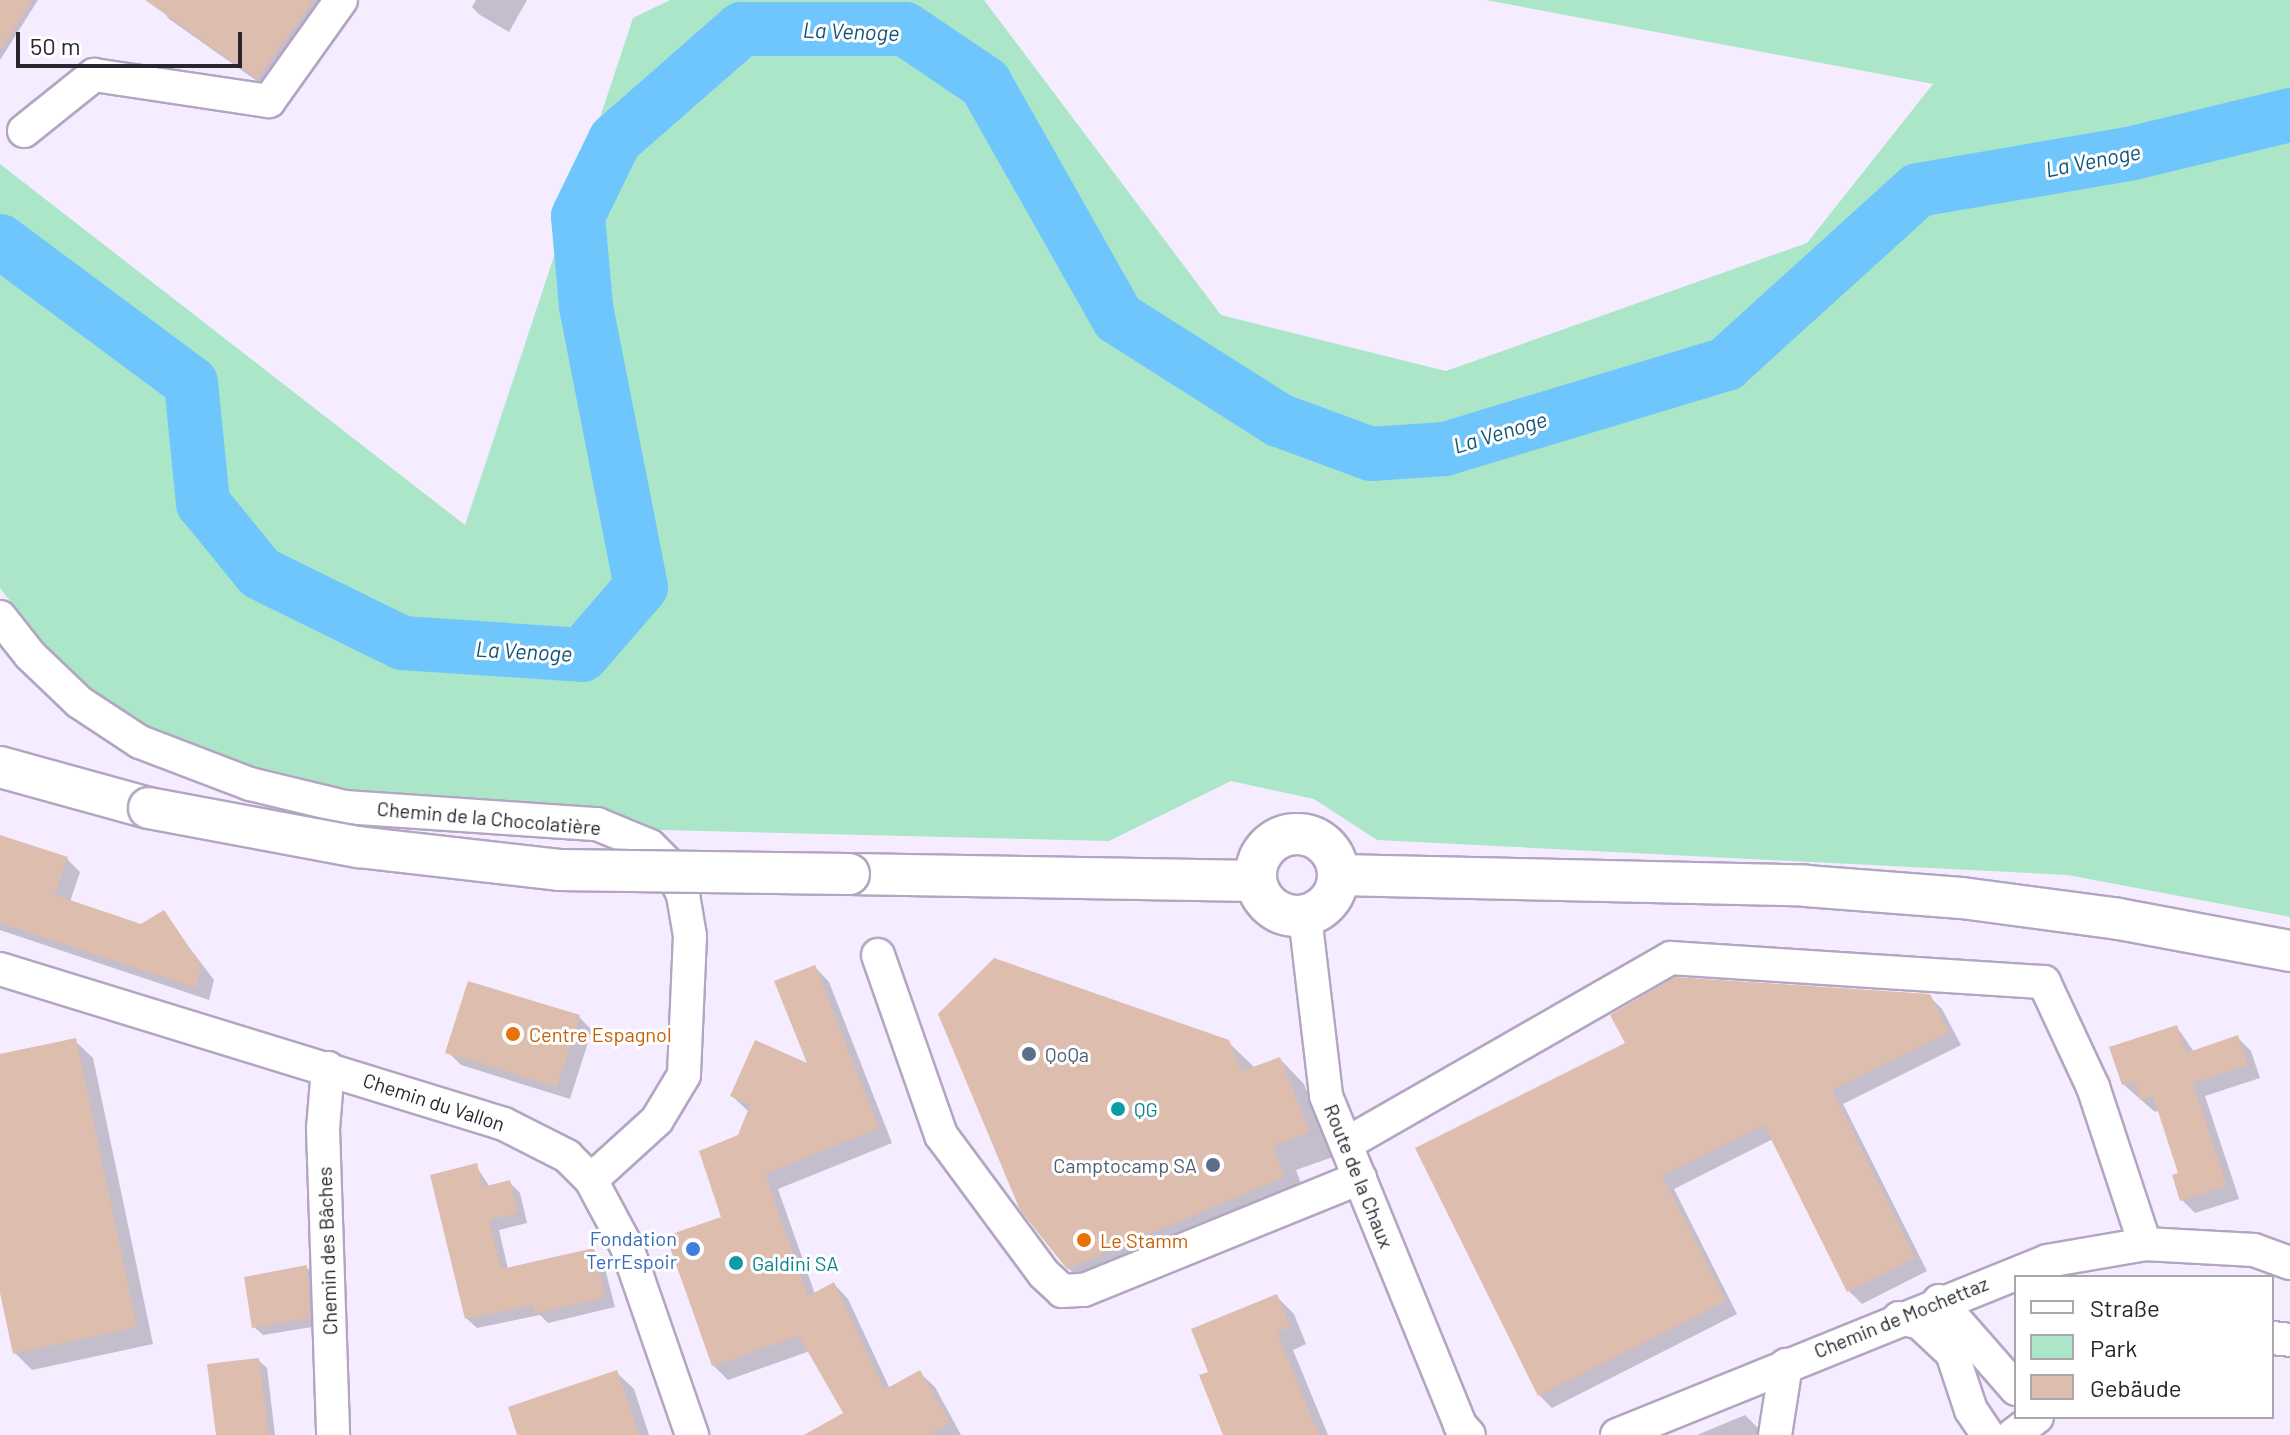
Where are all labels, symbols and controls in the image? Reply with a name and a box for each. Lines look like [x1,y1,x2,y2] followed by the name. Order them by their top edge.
[20,16,246,66] scale bar
[802,16,900,46] water label: La Venoge
[30,31,81,60] text: 50 m
[2043,138,2143,182] water label: La Venoge
[1450,405,1550,459] water label: La Venoge
[475,635,573,667] water label: La Venoge
[376,796,602,840] street label: Chemin de la Chocolatière
[529,1022,671,1046] place label: Centre Espagnol
[504,1025,522,1043] marker: Centre Espagnol
[1045,1042,1089,1066] place label: QoQa
[1020,1045,1038,1063] marker: QoQa
[360,1068,508,1136] street label: Chemin du Vallon
[1134,1097,1158,1121] place label: QG
[1109,1100,1127,1118] marker: QG
[1319,1100,1399,1252] street label: Route de la Chaux
[1053,1153,1197,1177] place label: Camptocamp SA
[1204,1156,1222,1174] marker: Camptocamp SA
[312,1166,342,1336] street label: Chemin des Bâches
[586,1226,677,1273] place label: Fondation TerrEspoir
[1100,1228,1188,1252] place label: Le Stamm
[1075,1231,1093,1249] marker: Le Stamm
[684,1240,702,1258] marker: Fondation TerrEspoir
[752,1251,839,1275] place label: Galdini SA
[727,1254,745,1272] marker: Galdini SA
[1810,1271,1992,1363] street label: Chemin de Mochettaz
[2014,1275,2274,1419] legend
[2090,1293,2160,1322] text: Straße
[2090,1333,2137,1362] text: Park
[2090,1373,2182,1402] text: Gebäude

